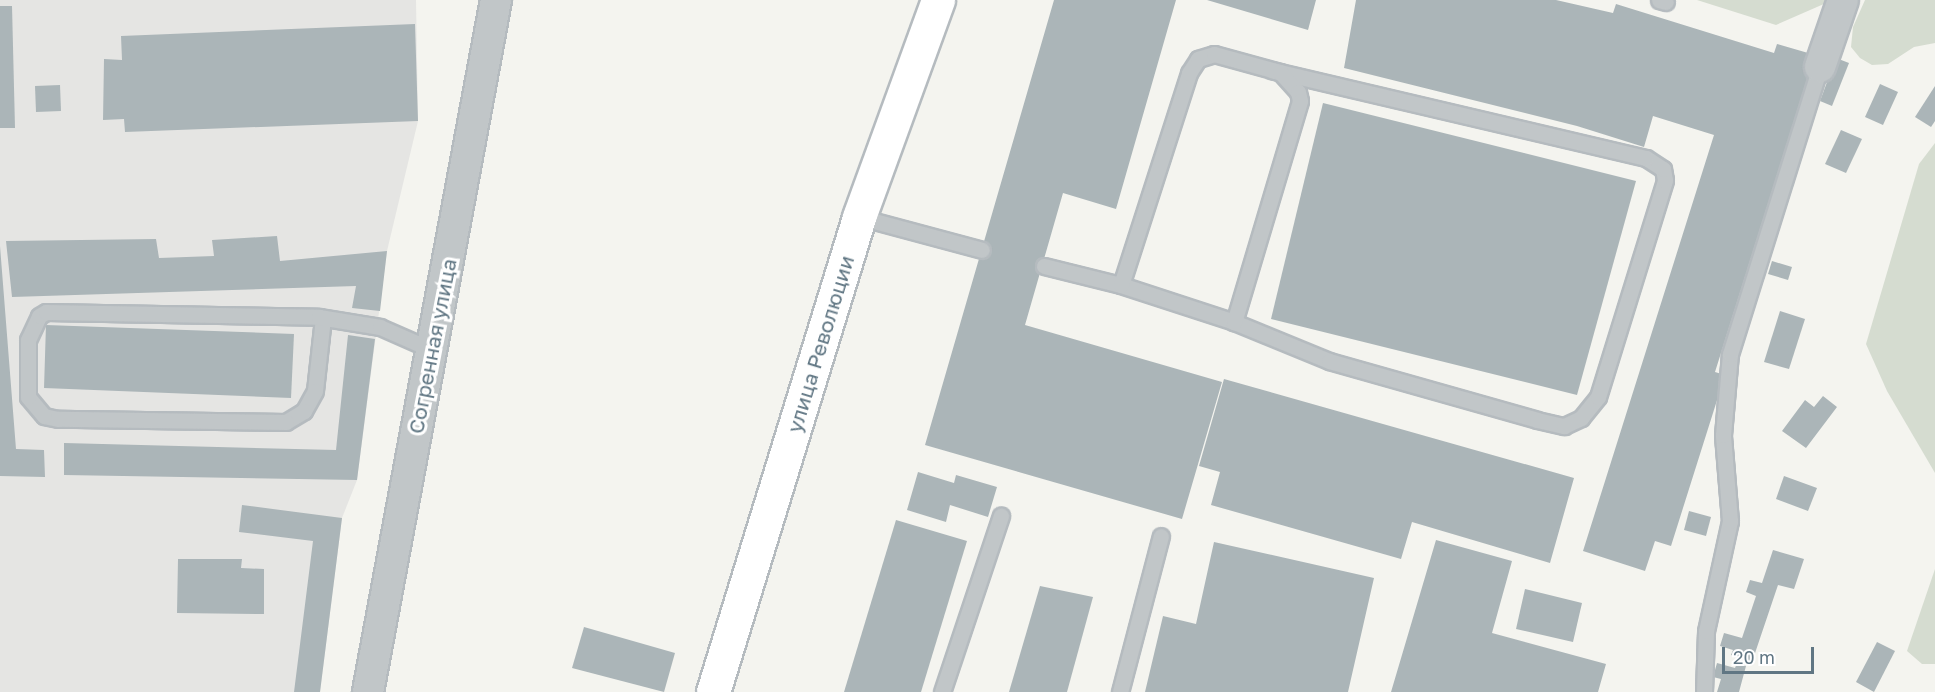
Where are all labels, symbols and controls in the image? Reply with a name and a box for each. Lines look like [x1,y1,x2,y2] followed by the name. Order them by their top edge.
[781,252,859,436] street label: улица Революции
[403,256,461,436] street label: Согренная улица
[1725,635,1816,673] scale bar
[1733,646,1775,668] text: 20 m

